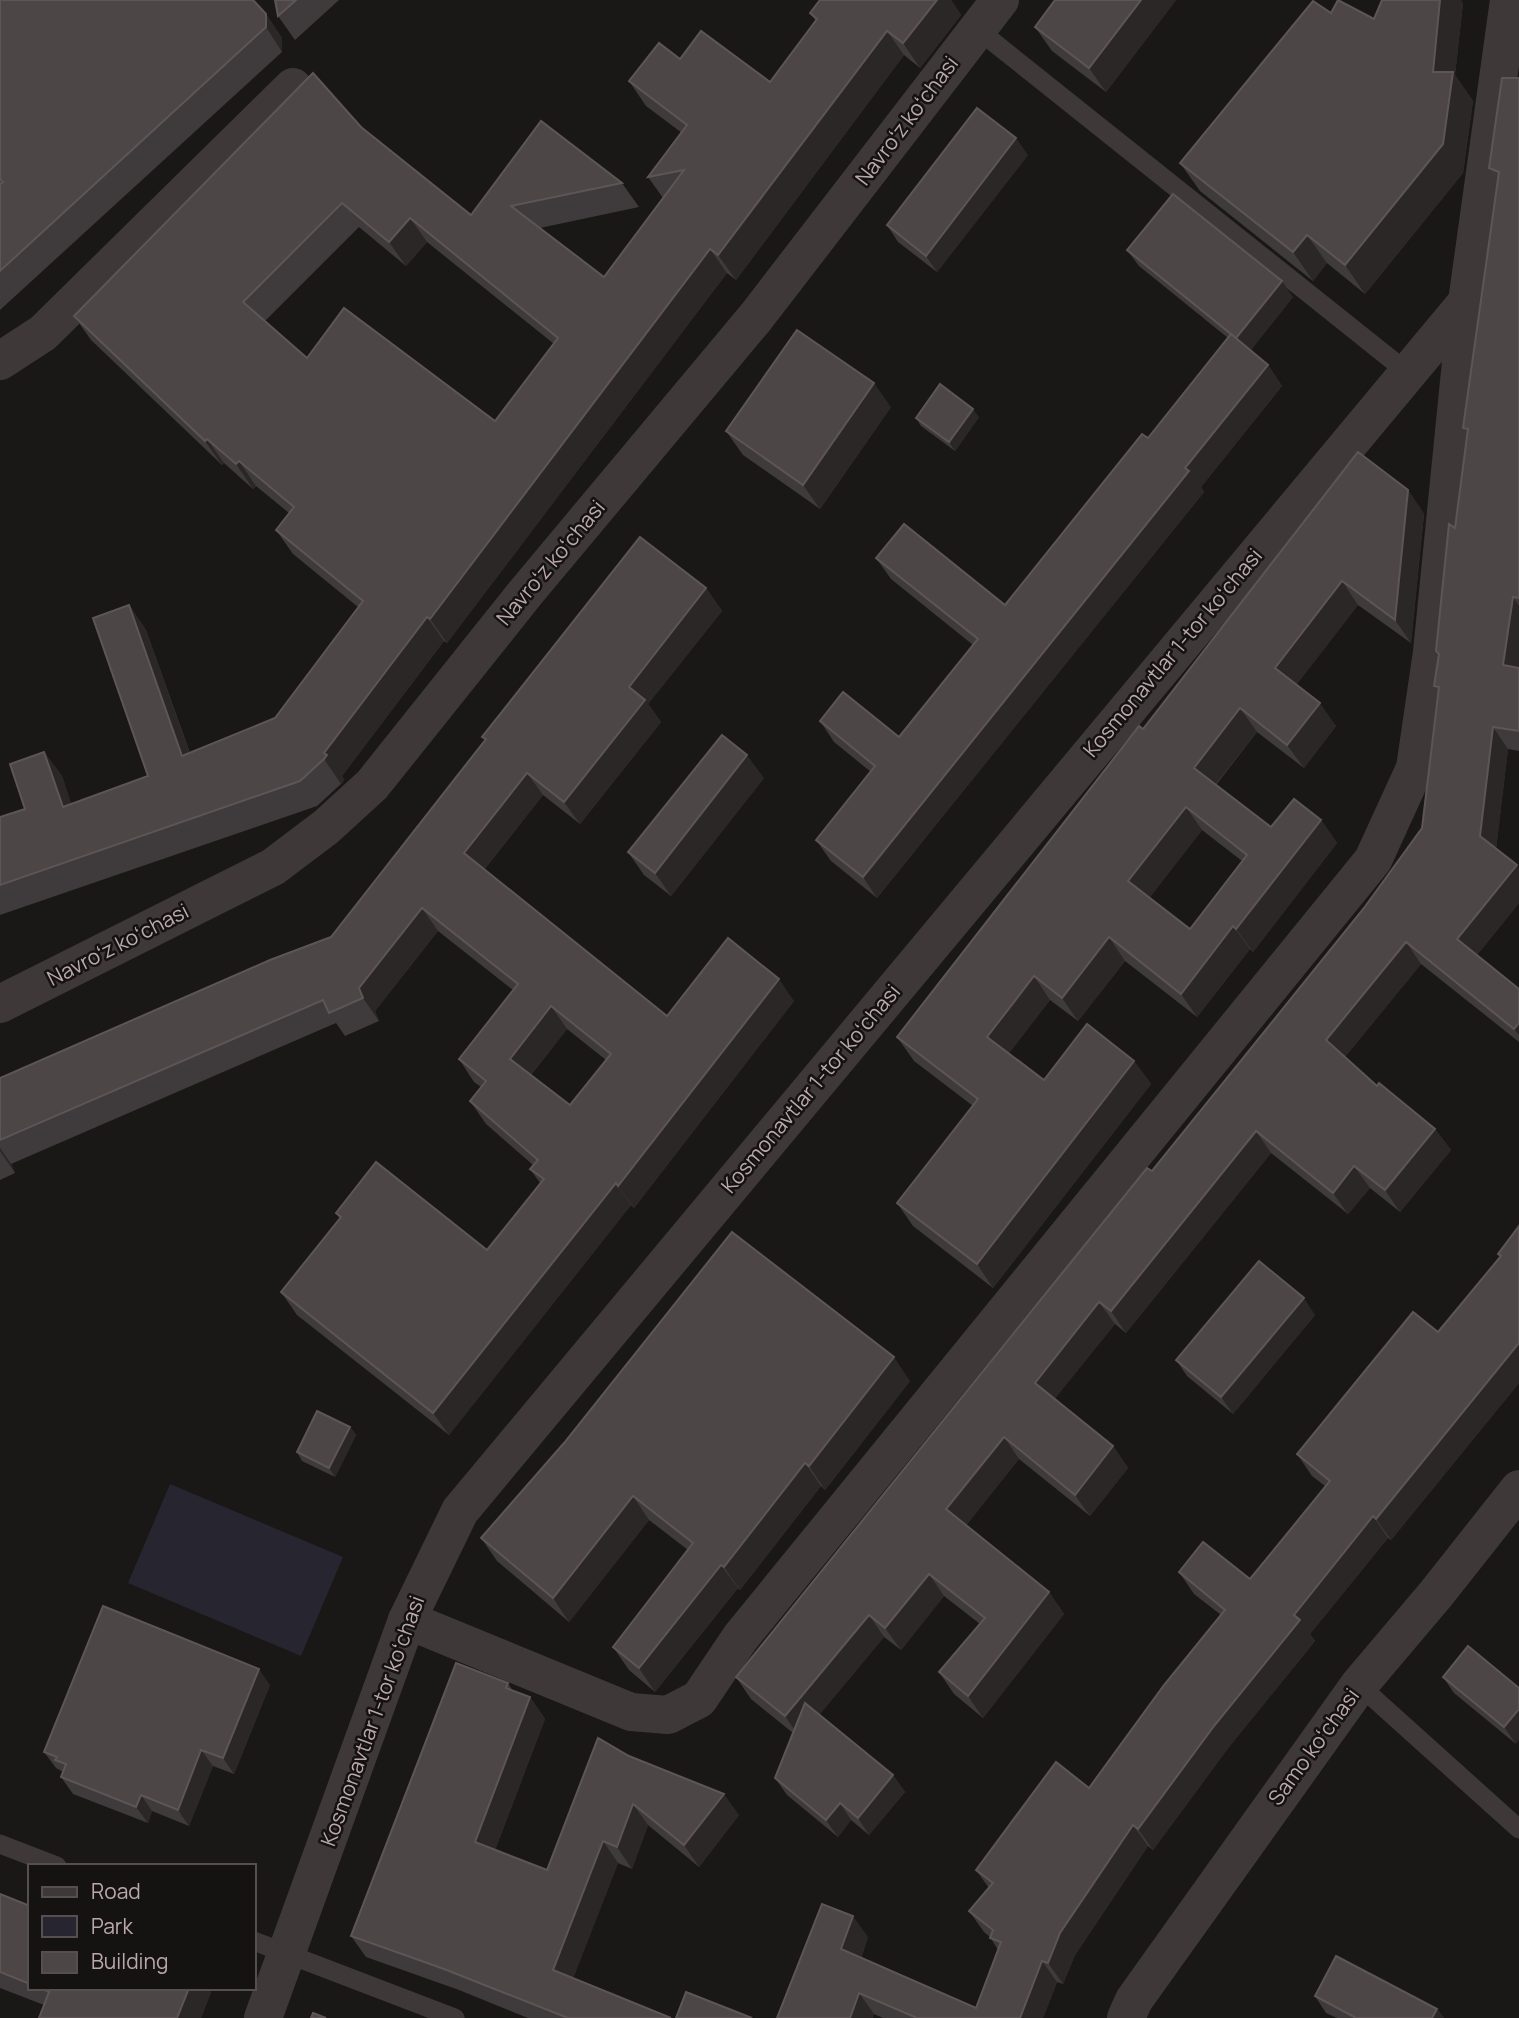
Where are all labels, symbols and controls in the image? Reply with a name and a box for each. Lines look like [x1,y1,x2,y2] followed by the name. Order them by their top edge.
[848,50,964,191] street label: Navroʻz koʻchasi
[490,494,611,631] street label: Navroʻz koʻchasi
[1077,542,1268,763] street label: Kosmonavtlar 1-tor koʻchasi
[42,896,193,992] street label: Navroʻz koʻchasi
[715,978,906,1199] street label: Kosmonavtlar 1-tor koʻchasi
[314,1592,430,1850] street label: Kosmonavtlar 1-tor koʻchasi
[1261,1682,1365,1810] street label: Samo koʻchasi
[28,1864,256,1990] legend
[91,1877,141,1905] text: Road
[91,1912,133,1940] text: Park
[91,1947,168,1975] text: Building

